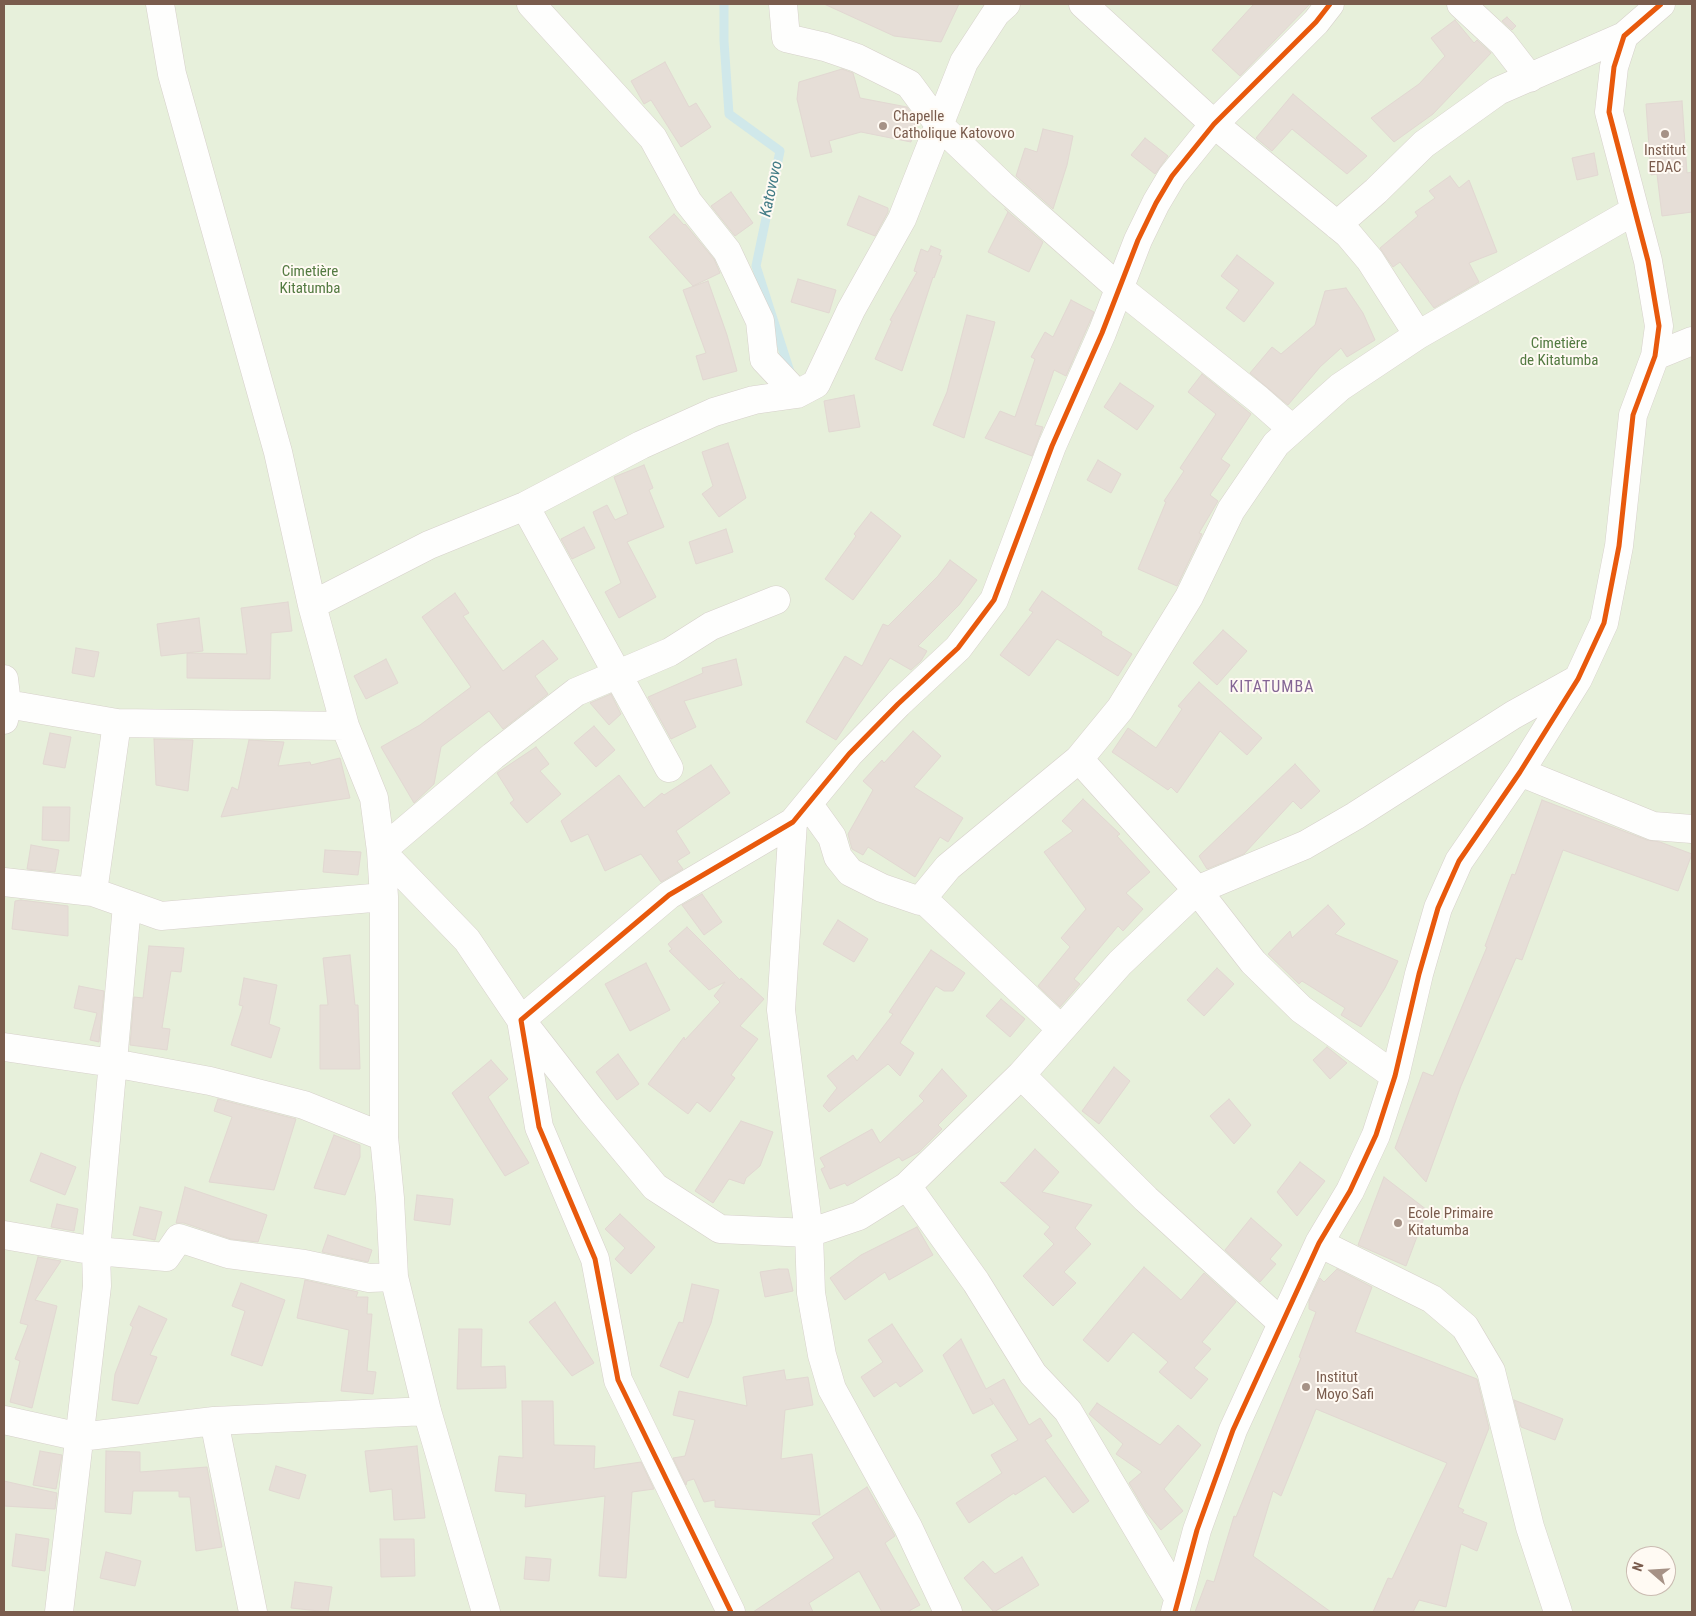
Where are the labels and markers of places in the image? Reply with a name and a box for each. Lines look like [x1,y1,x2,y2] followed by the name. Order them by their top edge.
[893,108,1015,143] place label: Chapelle Catholique Katovovo
[877,120,889,132] marker: Chapelle Catholique Katovovo
[1659,128,1671,140] marker: Institut EDAC
[1644,142,1686,177] place label: Institut EDAC
[1408,1205,1493,1240] place label: Ecole Primaire Kitatumba
[1392,1217,1404,1229] marker: Ecole Primaire Kitatumba
[1316,1369,1374,1404] place label: Institut Moyo Safi
[1300,1381,1312,1393] marker: Institut Moyo Safi

